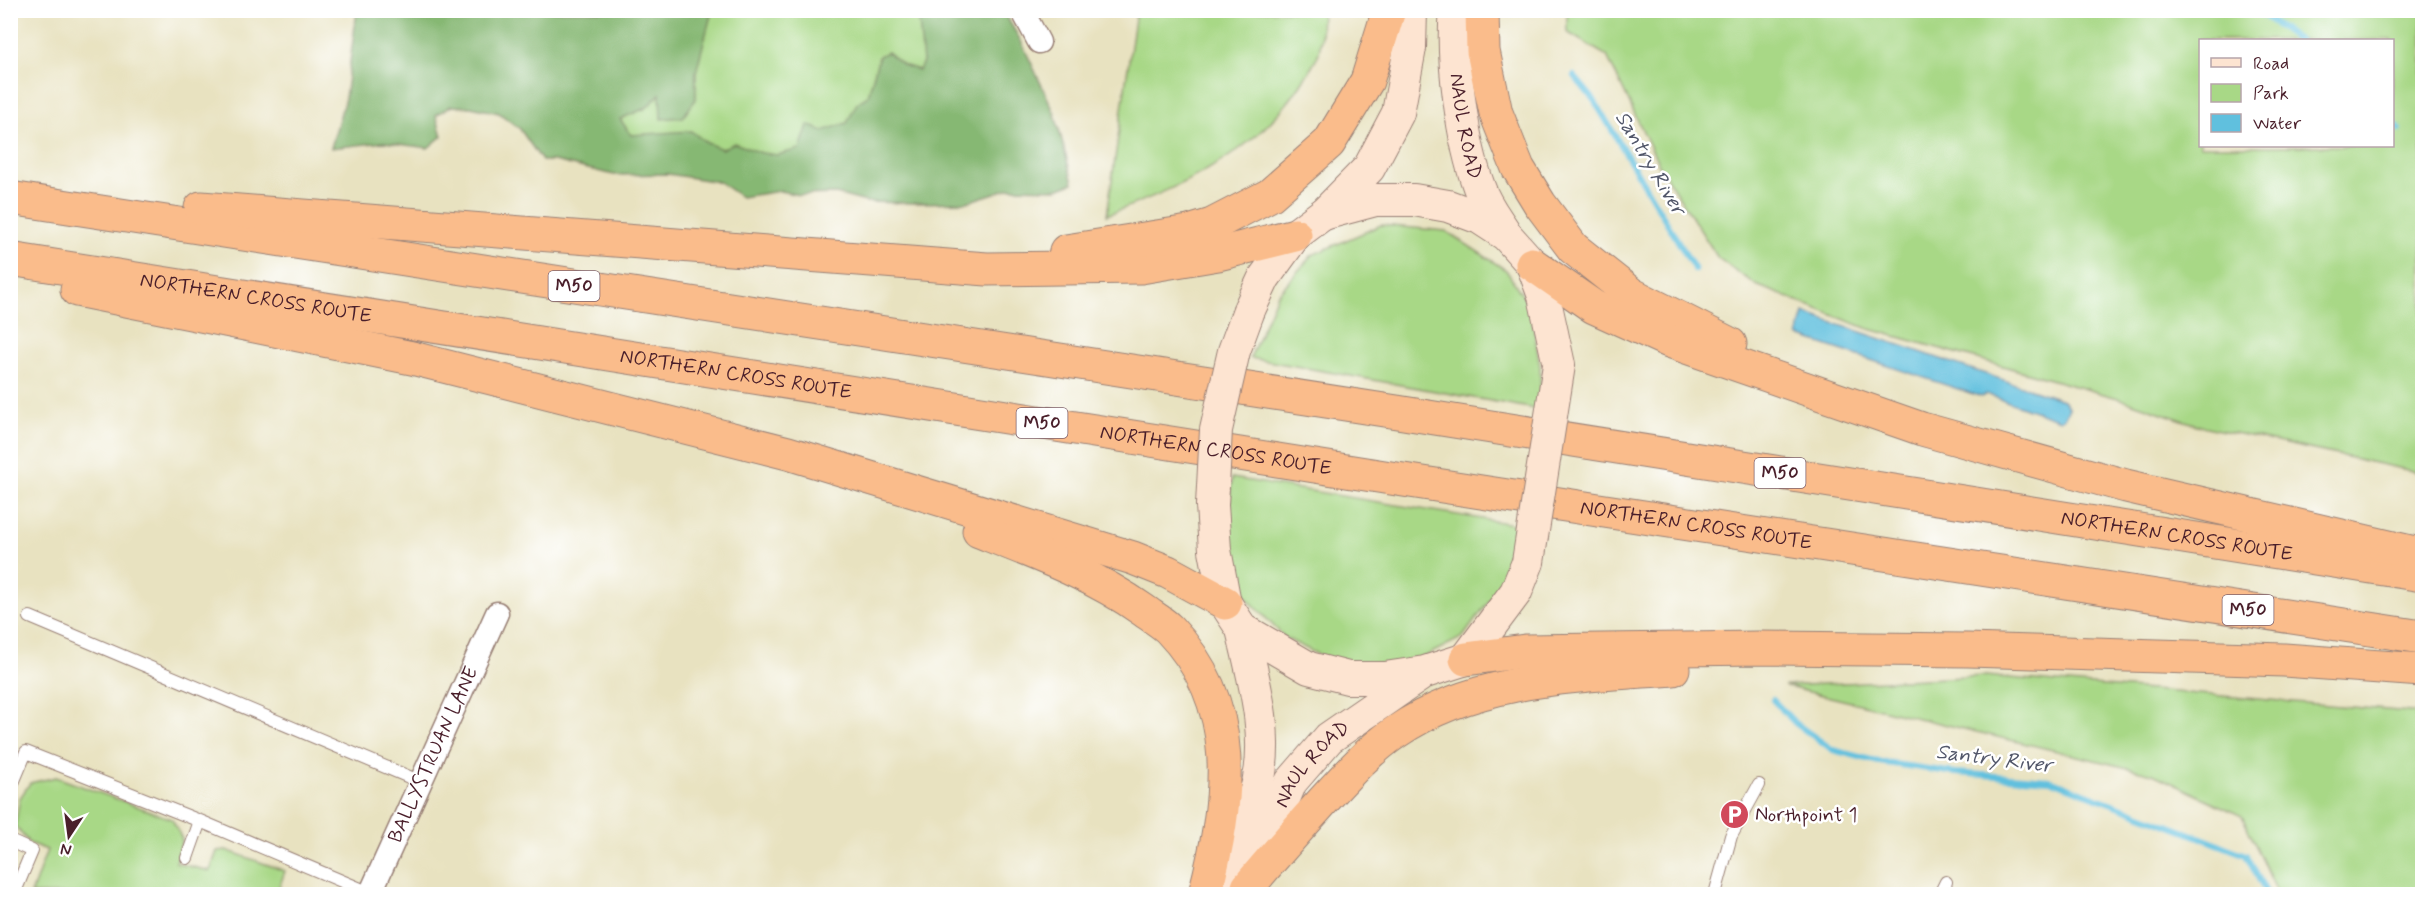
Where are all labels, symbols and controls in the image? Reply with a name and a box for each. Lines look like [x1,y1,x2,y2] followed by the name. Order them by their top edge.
[2199,39,2394,147] legend
[2253,52,2289,76] text: Road
[1443,72,1489,182] street label: NAUL ROAD
[2253,82,2289,106] text: Park
[1608,106,1694,223] water label: Santry River
[2253,112,2302,136] text: Water
[138,266,374,330] street label: NORTHERN CROSS ROUTE
[548,271,600,301] road number: M50
[618,342,854,406] street label: NORTHERN CROSS ROUTE
[1016,408,1068,438] road number: M50
[1098,419,1334,482] street label: NORTHERN CROSS ROUTE
[1754,458,1806,488] road number: M50
[1578,494,1814,556] street label: NORTHERN CROSS ROUTE
[2059,504,2295,568] street label: NORTHERN CROSS ROUTE
[2222,595,2274,625] road number: M50
[381,662,485,847] street label: BALLYSTRUAN LANE
[1268,714,1355,812] street label: NAUL ROAD
[1935,738,2057,780] water label: Santry River
[1718,799,1750,831] parking icon: Northpoint 1
[1755,802,1858,829] place label: Northpoint 1
[39,806,99,866] north arrow
[58,838,74,861] text: N

